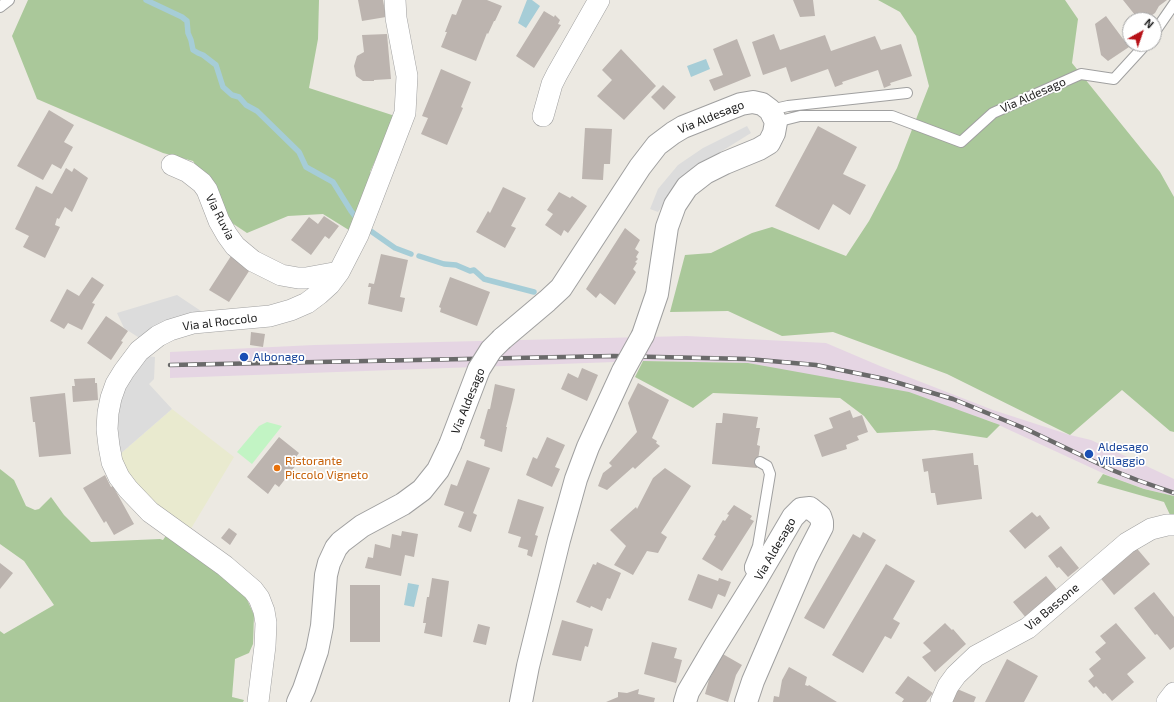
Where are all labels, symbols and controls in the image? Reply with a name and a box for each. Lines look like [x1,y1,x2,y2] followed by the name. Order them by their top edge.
[1122,12,1162,52] north arrow
[1142,16,1157,31] text: N
[998,74,1068,116] street label: Via Aldesago
[676,97,746,137] street label: Via Aldesago
[202,192,238,242] street label: Via Ruvia
[182,310,258,334] street label: Via al Roccolo
[253,350,305,364] place label: Albonago
[238,351,250,363] marker: Albonago
[448,366,488,436] street label: Via Aldesago
[1098,440,1148,468] place label: Aldesago Villaggio
[1083,448,1095,460] marker: Aldesago Villaggio
[285,454,368,482] place label: Ristorante Piccolo Vigneto
[272,463,282,473] marker: Ristorante Piccolo Vigneto
[751,515,799,583] street label: Via Aldesago
[1022,580,1082,634] street label: Via Bassone

